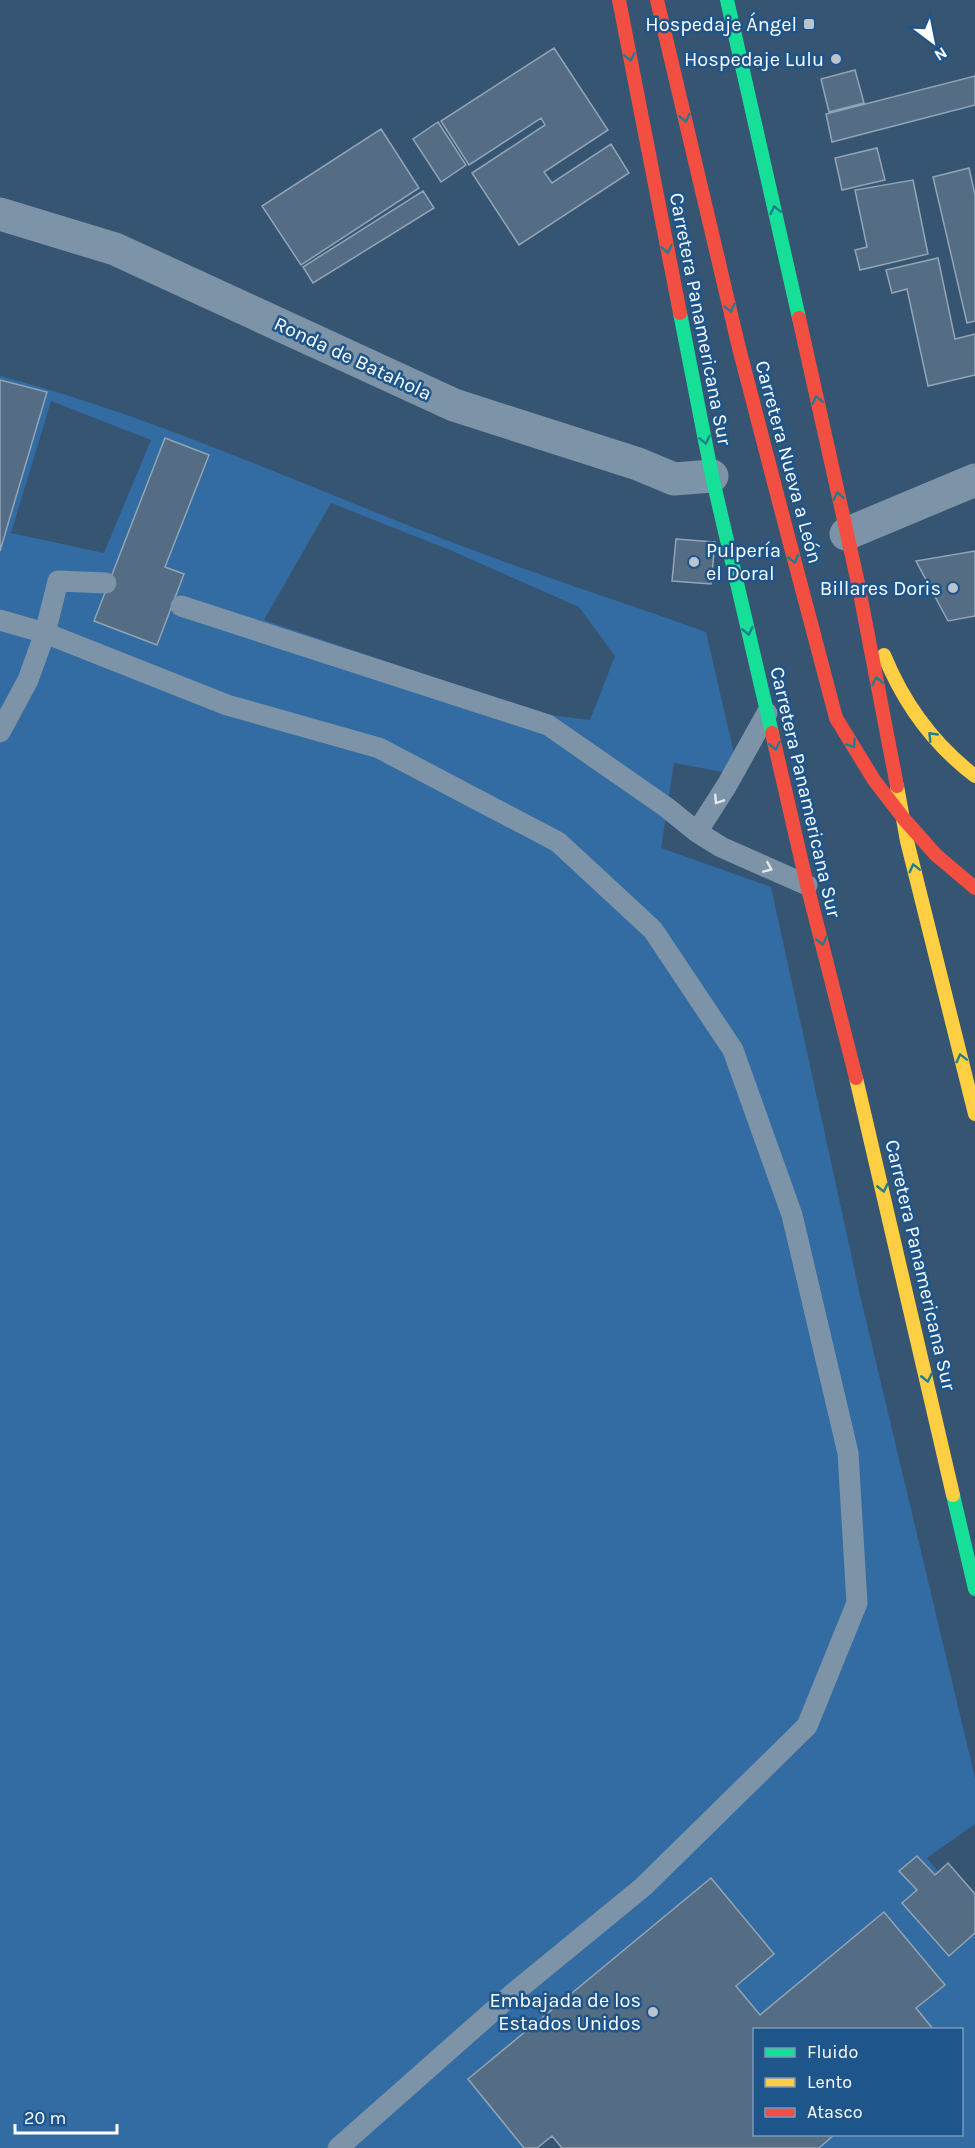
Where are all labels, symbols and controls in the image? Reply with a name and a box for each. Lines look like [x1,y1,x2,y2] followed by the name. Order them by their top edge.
[645,12,797,36] place label: Hospedaje Ángel
[903,12,963,72] north arrow
[802,17,816,31] marker: Hospedaje Ángel
[931,43,951,65] text: N
[684,48,824,71] place label: Hospedaje Lulu
[623,52,636,62] one-way arrow
[829,52,843,66] marker: Hospedaje Lulu
[677,113,690,123] one-way arrow
[665,191,736,448] street label: Carretera Panamericana Sur
[769,205,782,215] one-way arrow
[660,244,673,254] one-way arrow
[722,303,735,313] one-way arrow
[270,312,435,405] street label: Ronda de Batahola
[750,358,827,566] street label: Carretera Nueva a León
[811,395,824,405] one-way arrow
[697,435,710,445] one-way arrow
[832,491,845,501] one-way arrow
[706,539,781,585] place label: Pulpería el Doral
[787,553,799,564] one-way arrow
[687,555,701,569] marker: Pulpería el Doral
[820,577,941,600] place label: Billares Doris
[946,581,960,595] marker: Billares Doris
[740,625,753,635] one-way arrow
[765,664,846,921] street label: Carretera Panamericana Sur
[871,676,884,686] one-way arrow
[929,733,940,744] one-way arrow
[845,737,856,748] one-way arrow
[767,741,780,751] one-way arrow
[714,794,725,805] one-way arrow
[762,861,773,873] one-way arrow
[909,864,921,874] one-way arrow
[814,936,827,946] one-way arrow
[955,1053,968,1063] one-way arrow
[880,1137,961,1394] street label: Carretera Panamericana Sur
[876,1183,889,1193] one-way arrow
[919,1373,932,1383] one-way arrow
[489,1989,641,2035] place label: Embajada de los Estados Unidos
[646,2005,660,2019] marker: Embajada de los Estados Unidos
[753,2028,963,2136] legend
[807,2041,858,2063] text: Fluido
[807,2071,852,2093] text: Lento
[15,2097,117,2135] scale bar
[807,2101,863,2123] text: Atasco
[24,2107,66,2129] text: 20 m

